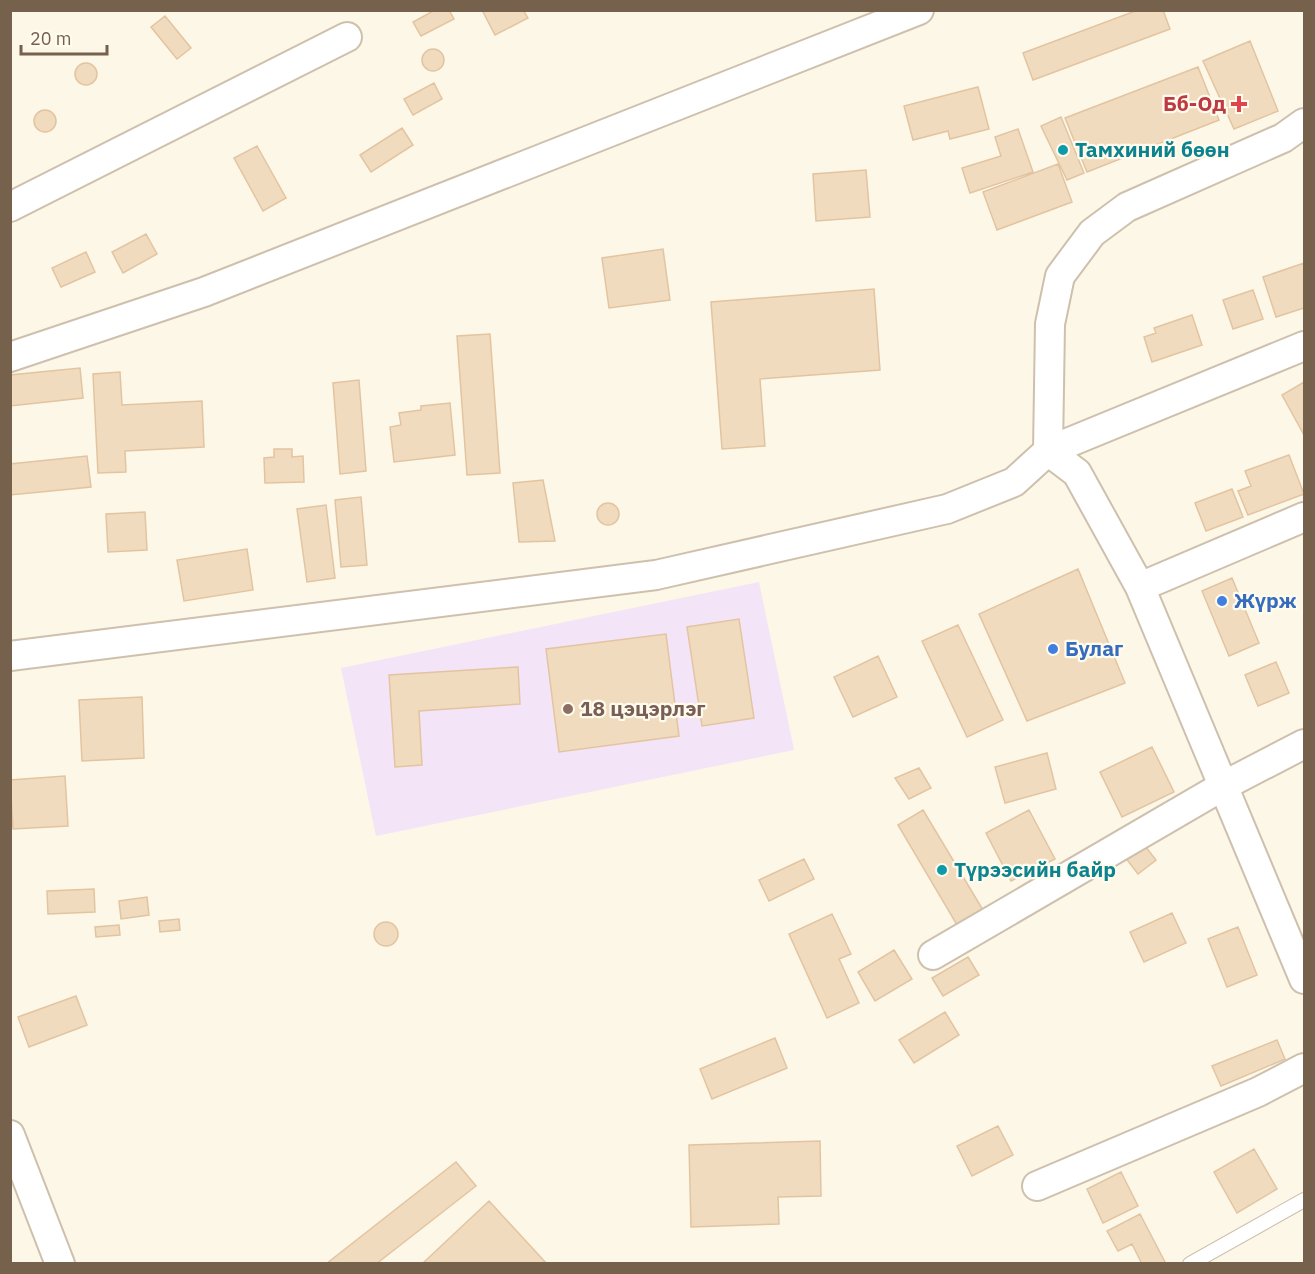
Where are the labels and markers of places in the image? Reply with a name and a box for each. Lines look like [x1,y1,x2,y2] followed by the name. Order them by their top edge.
[1163,89,1226,117] place label: Бб-Од
[1230,95,1248,113] marker: Бб-Од
[1075,135,1230,163] place label: Тамхиний бөөн
[1056,143,1070,157] marker: Тамхиний бөөн
[1234,586,1297,614] place label: Жүрж
[1215,594,1229,608] marker: Жүрж
[1065,634,1123,662] place label: Булаг
[1046,642,1060,656] marker: Булаг
[580,694,706,722] place label: 18 цэцэрлэг
[561,702,575,716] marker: 18 цэцэрлэг
[954,855,1116,883] place label: Түрээсийн байр
[935,863,949,877] marker: Түрээсийн байр

